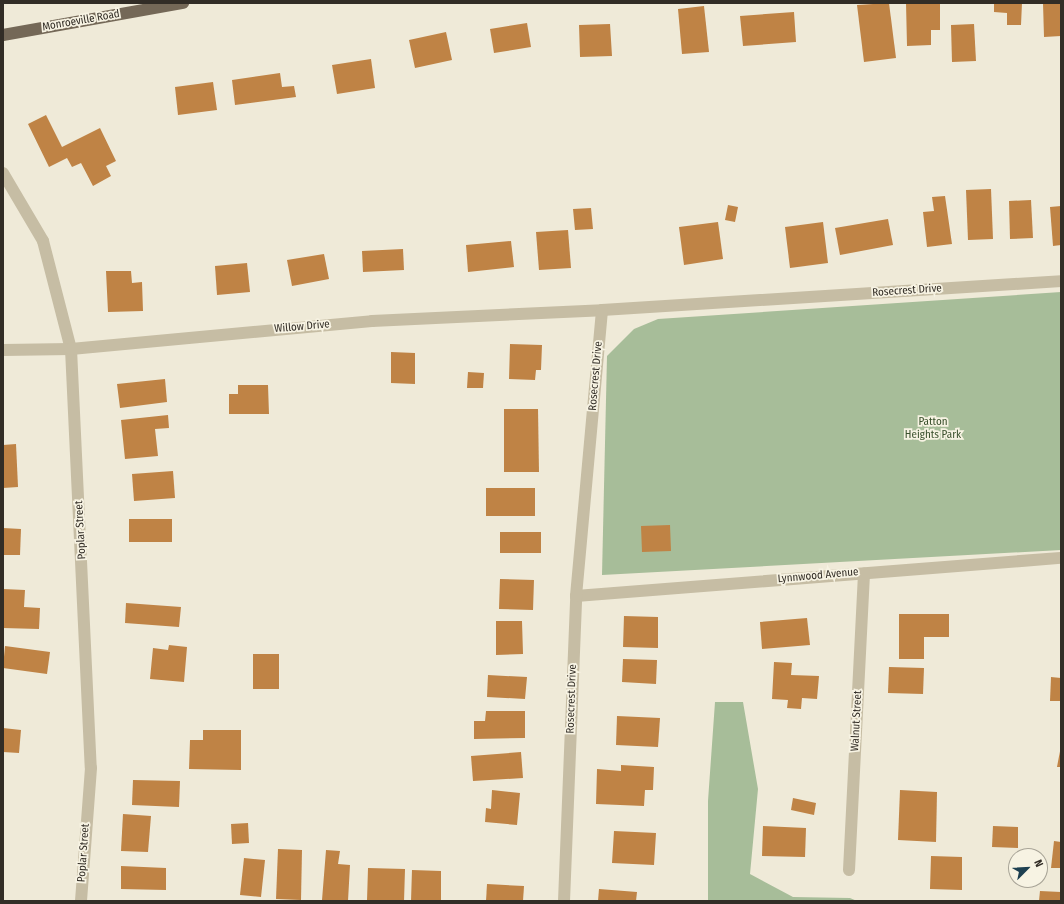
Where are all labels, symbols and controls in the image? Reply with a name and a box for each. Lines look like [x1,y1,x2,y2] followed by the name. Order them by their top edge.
[41,8,121,34] street label: Monroeville Road
[872,282,942,300] street label: Rosecrest Drive
[274,318,330,336] street label: Willow Drive
[586,341,606,411] street label: Rosecrest Drive
[905,416,961,442] park label: Patton Heights Park
[73,500,89,560] street label: Poplar Street
[777,566,859,586] street label: Lynnwood Avenue
[564,664,580,734] street label: Rosecrest Drive
[849,690,865,752] street label: Walnut Street
[75,823,93,883] street label: Poplar Street
[1008,848,1048,888] north arrow
[1031,858,1046,869] text: N

